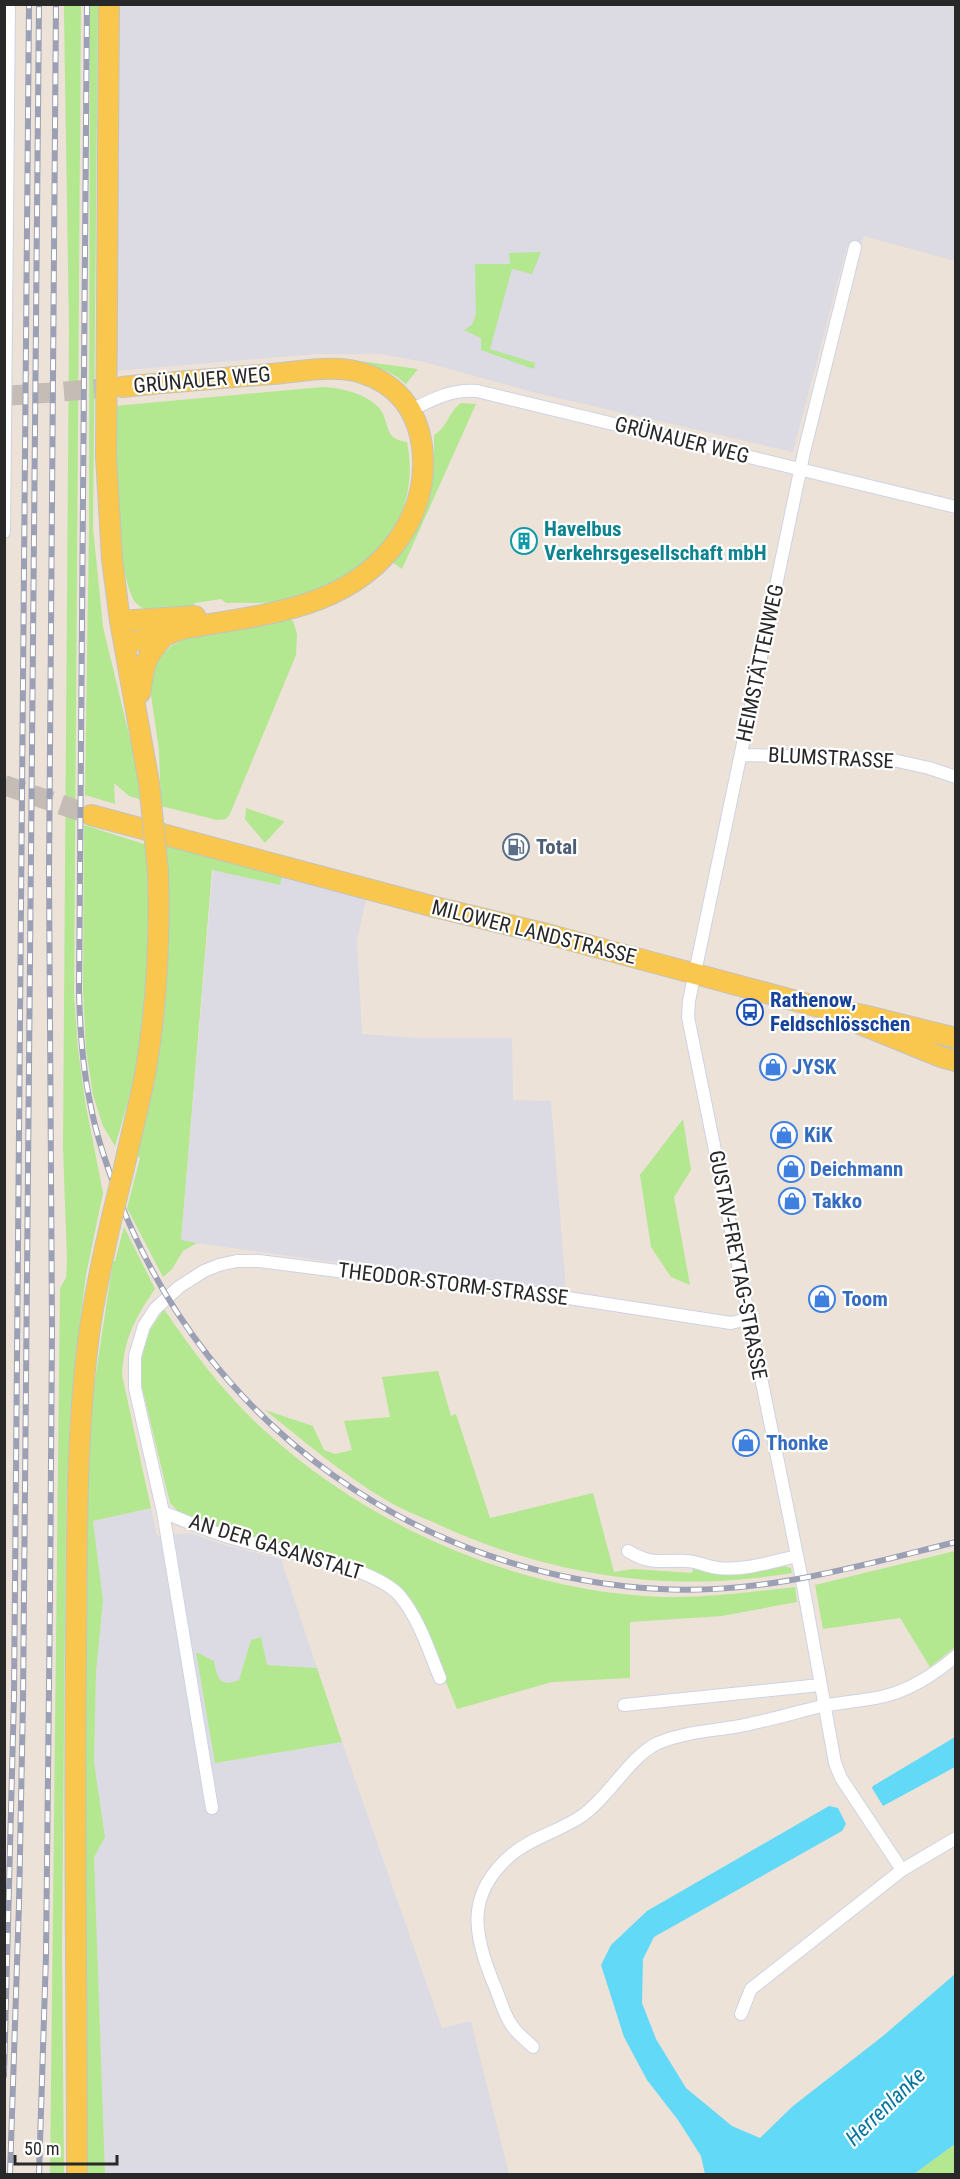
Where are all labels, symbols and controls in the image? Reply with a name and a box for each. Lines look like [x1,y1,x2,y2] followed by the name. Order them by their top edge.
[132,362,272,398] street label: GRÜNAUER WEG
[612,412,752,468] street label: GRÜNAUER WEG
[544,517,767,565] place label: Havelbus Verkehrsgesellschaft mbH
[509,526,539,556] building icon: Havelbus Verkehrsgesellschaft mbH
[732,582,788,744] street label: HEIMSTÄTTENWEG
[768,743,894,773] street label: BLUMSTRASSE
[501,832,531,862] fuel station icon: Total
[536,835,577,859] place label: Total
[429,895,639,969] street label: MILOWER LANDSTRASSE
[770,988,910,1036] place label: Rathenow, Feldschlösschen
[735,997,765,1027] bus stop icon: Rathenow, Feldschlösschen
[758,1052,788,1082] shop icon: JYSK
[792,1055,837,1079] place label: JYSK
[769,1120,799,1150] shop icon: KiK
[804,1123,833,1147] place label: KiK
[704,1148,772,1382] street label: GUSTAV-FREYTAG-STRASSE
[776,1154,806,1184] shop icon: Deichmann
[810,1157,903,1181] place label: Deichmann
[777,1186,807,1216] shop icon: Takko
[812,1189,862,1213] place label: Takko
[337,1258,569,1310] street label: THEODOR-STORM-STRASSE
[807,1284,837,1314] shop icon: Toom
[842,1287,888,1311] place label: Toom
[731,1428,761,1458] shop icon: Thonke
[766,1431,828,1455] place label: Thonke
[186,1509,366,1585] street label: AN DER GASANSTALT
[840,2062,930,2151] water label: Herrenlanke
[15,2128,117,2166] scale bar
[24,2138,59,2159] text: 50 m

